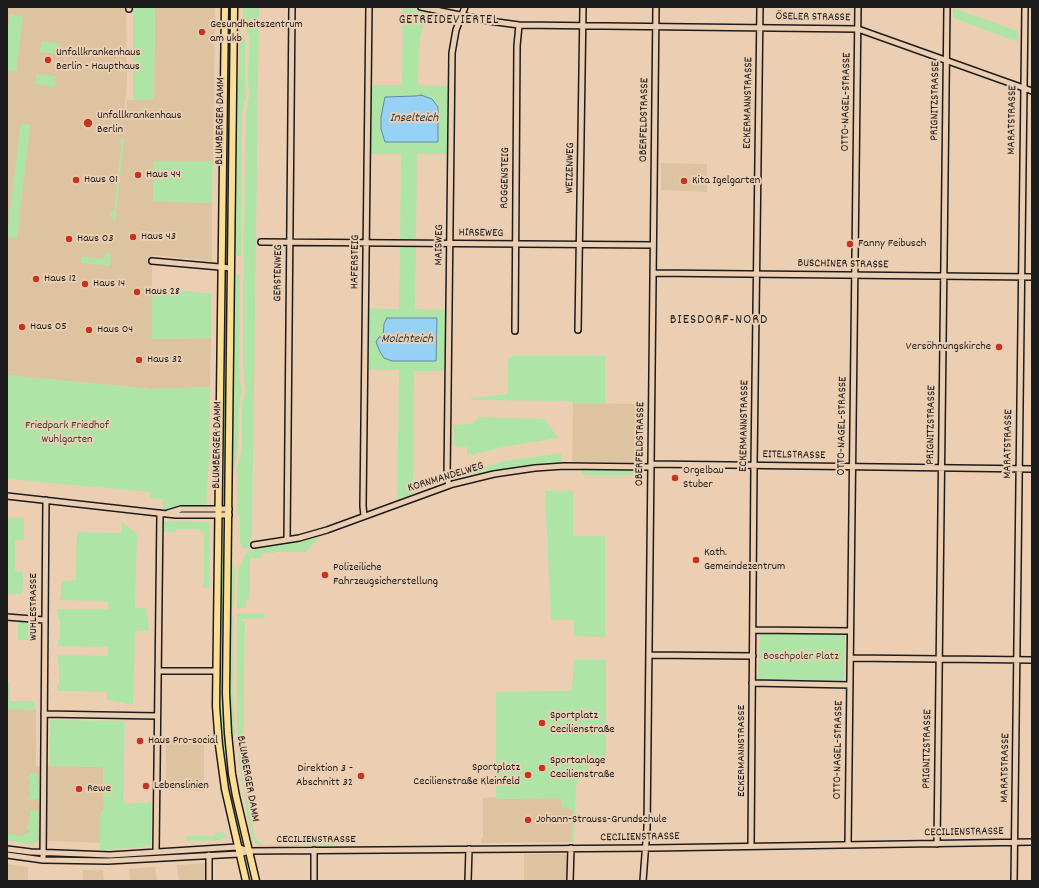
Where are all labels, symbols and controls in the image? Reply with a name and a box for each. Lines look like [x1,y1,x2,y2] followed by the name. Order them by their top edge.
[776,10,850,26] street label: ÖSELER STRASSE
[399,13,499,29] district label: GETREIDEVIERTEL
[210,18,303,46] place label: Gesundheitszentrum am ukb
[197,27,207,37] marker: Gesundheitszentrum am ukb
[56,46,141,74] place label: Unfallkrankenhaus Berlin - Haupthaus
[839,52,855,152] street label: OTTO-NAGEL-STRASSE
[43,55,53,65] marker: Unfallkrankenhaus Berlin - Haupthaus
[741,57,757,149] street label: ECKERMANNSTRASSE
[928,61,944,141] street label: PRIGNITZSTRASSE
[213,77,229,165] street label: BLUMBERGER DAMM
[637,78,653,162] street label: OBERFELDSTRASSE
[1005,85,1021,155] street label: MARATSTRASSE
[97,109,182,137] place label: Unfallkrankenhaus Berlin
[390,111,438,127] water label: Inselteich
[82,117,94,129] marker: Unfallkrankenhaus Berlin
[563,142,579,194] street label: WEIZENWEG
[498,147,514,209] street label: ROGGENSTEIG
[146,168,181,182] place label: Haus 44
[133,170,143,180] marker: Haus 44
[84,173,118,187] place label: Haus 01
[692,174,760,188] place label: Kita Igelgarten
[71,175,81,185] marker: Haus 01
[679,176,689,186] marker: Kita Igelgarten
[432,224,448,266] street label: MAISWEG
[458,226,504,242] street label: HIRSEWEG
[141,230,176,244] place label: Haus 43
[77,232,114,246] place label: Haus 03
[128,232,138,242] marker: Haus 43
[64,234,74,244] marker: Haus 03
[348,235,364,289] street label: HAFERSTEIG
[858,237,926,251] place label: Fanny Feibusch
[845,239,855,249] marker: Fanny Feibusch
[271,244,287,302] street label: GERSTENWEG
[797,257,889,273] street label: BUSCHINER STRASSE
[44,272,77,286] place label: Haus 12
[31,274,41,284] marker: Haus 12
[93,277,125,291] place label: Haus 14
[80,279,90,289] marker: Haus 14
[145,285,180,299] place label: Haus 28
[132,287,142,297] marker: Haus 28
[670,313,768,329] district label: BIESDORF-NORD
[30,320,67,334] place label: Haus 05
[17,322,27,332] marker: Haus 05
[97,323,133,337] place label: Haus 04
[84,325,94,335] marker: Haus 04
[381,332,433,348] water label: Molchteich
[906,340,991,354] place label: Versöhnungskirche
[994,342,1004,352] marker: Versöhnungskirche
[147,353,182,367] place label: Haus 32
[134,355,144,365] marker: Haus 32
[835,376,851,476] street label: OTTO-NAGEL-STRASSE
[737,380,753,472] street label: ECKERMANNSTRASSE
[924,385,940,465] street label: PRIGNITZSTRASSE
[210,401,226,489] street label: BLUMBERGER DAMM
[633,402,649,486] street label: OBERFELDSTRASSE
[1001,409,1017,479] street label: MARATSTRASSE
[25,419,109,447] park label: Friedpark Friedhof Wuhlgarten
[762,448,826,464] street label: EITELSTRASSE
[406,460,486,496] street label: KORNMANDELWEG
[683,464,724,492] place label: Orgelbau Stuber
[670,473,680,483] marker: Orgelbau Stuber
[704,546,785,574] place label: Kath. Gemeindezentrum
[691,555,701,565] marker: Kath. Gemeindezentrum
[333,561,438,589] place label: Polizeiliche Fahrzeugsicherstellung
[320,570,330,580] marker: Polizeiliche Fahrzeugsicherstellung
[27,573,41,641] street label: WUHLESTRASSE
[763,650,839,664] park label: Boschpoler Platz
[831,700,847,800] street label: OTTO-NAGEL-STRASSE
[735,705,749,797] street label: ECKERMANNSTRASSE
[550,709,615,737] place label: Sportplatz Cecilienstraße
[920,709,936,789] street label: PRIGNITZSTRASSE
[537,718,547,728] marker: Sportplatz Cecilienstraße
[998,733,1014,803] street label: MARATSTRASSE
[148,734,218,748] place label: Haus Pro-social
[232,735,262,823] street label: BLUMBERGER DAMM
[135,736,145,746] marker: Haus Pro-social
[550,754,615,782] place label: Sportanlage Cecilienstraße
[413,761,520,789] place label: Sportplatz Cecilienstraße Kleinfeld
[296,762,353,790] place label: Direktion 3 - Abschnitt 32
[537,763,547,773] marker: Sportanlage Cecilienstraße
[523,770,533,780] marker: Sportplatz Cecilienstraße Kleinfeld
[356,771,366,781] marker: Direktion 3 - Abschnitt 32
[154,779,209,793] place label: Lebenslinien
[141,781,151,791] marker: Lebenslinien
[87,782,111,796] place label: Rewe
[74,784,84,794] marker: Rewe
[536,813,667,827] place label: Johann-Strauss-Grundschule
[523,815,533,825] marker: Johann-Strauss-Grundschule
[924,825,1004,841] street label: CECILIENSTRASSE
[600,830,680,846] street label: CECILIENSTRASSE
[276,833,356,847] street label: CECILIENSTRASSE

